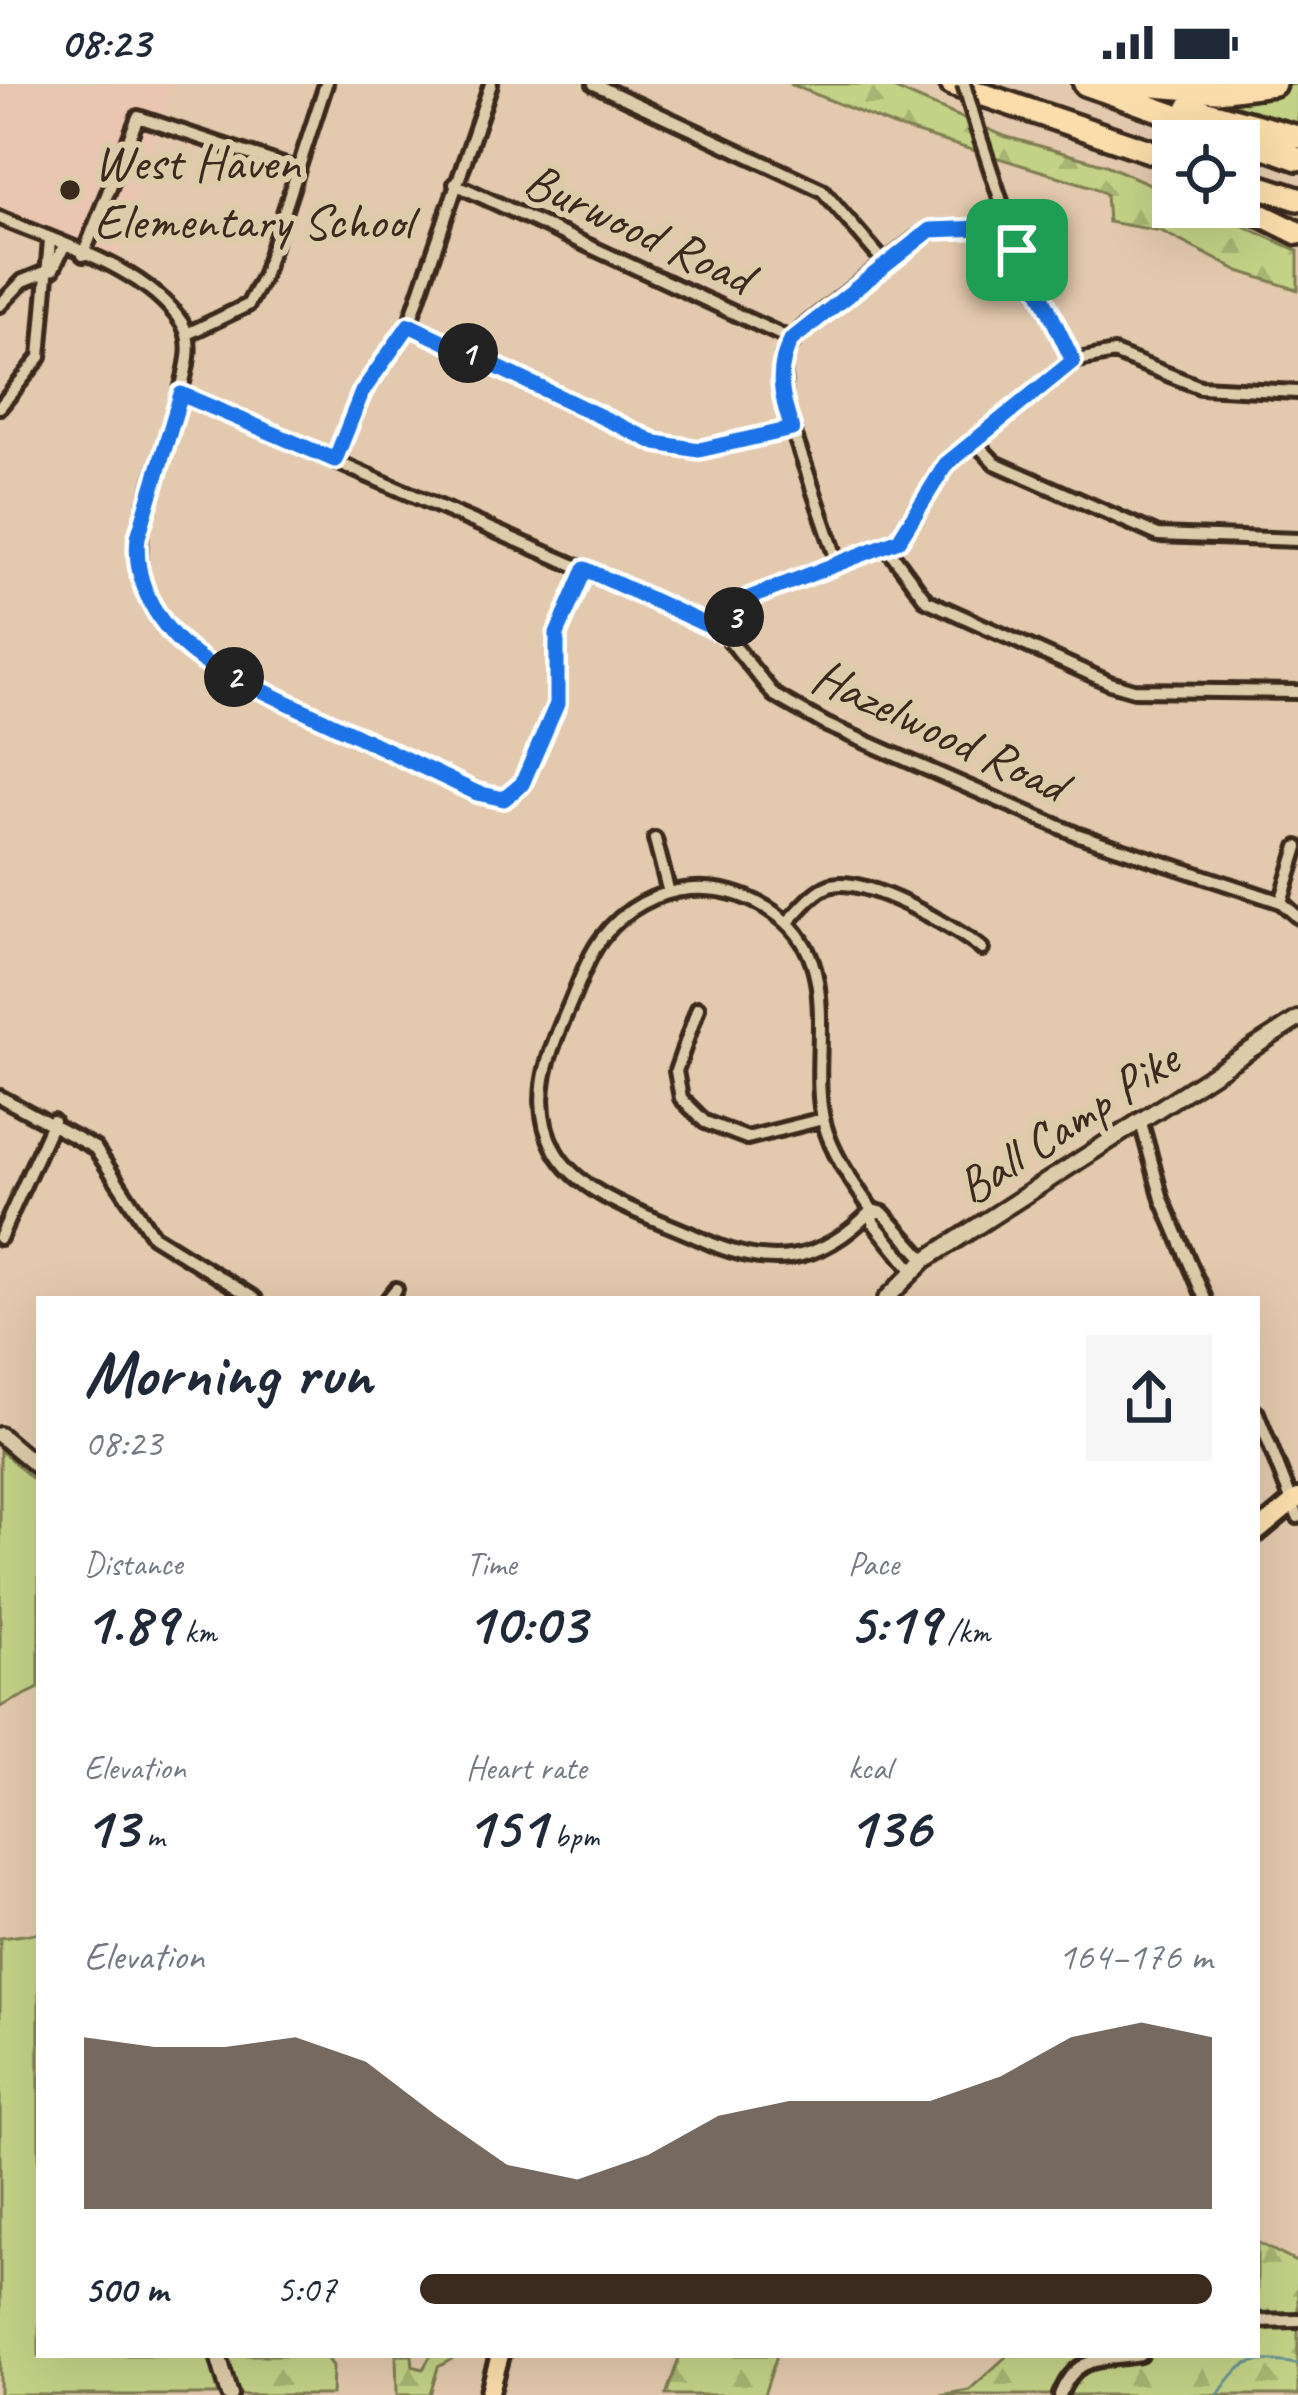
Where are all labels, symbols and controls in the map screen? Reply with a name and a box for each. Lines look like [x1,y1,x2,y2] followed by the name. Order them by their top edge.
[60,14,150,71] text: 08:23
[1152,120,1260,228] map controls
[1152,120,1260,228] button: locate
[94,130,421,253] place label: West Haven Elementary School
[515,147,769,311] street label: Burwood Road
[57,177,83,203] marker: West Haven Elementary School
[966,199,1068,301] pin
[984,217,1050,283] icon: arrive
[438,323,498,383] pin: 1
[461,332,475,374] text: 1
[704,587,764,647] pin: 3
[727,596,741,638] text: 3
[802,643,1084,820] street label: Hazelwood Road
[204,647,264,707] pin: 2
[227,656,241,698] text: 2
[944,1025,1194,1218] street label: Ball Camp Pike
[84,1332,372,1415] text: Morning run
[1086,1335,1212,1461] button: share
[84,1419,162,1468] text: 08:23
[84,1543,182,1585] text: Distance
[466,1543,517,1585] text: Time
[848,1543,899,1585] text: Pace
[84,1585,176,1661] text: 1.89
[466,1585,586,1661] text: 10:03
[848,1585,939,1661] text: 5:19
[176,1611,216,1653] text: km
[939,1611,990,1653] text: /km
[84,1747,186,1789] text: Elevation
[466,1747,586,1789] text: Heart rate
[848,1747,892,1789] text: kcal
[84,1789,138,1865] text: 13
[466,1789,546,1865] text: 151
[848,1789,930,1865] text: 136
[138,1815,164,1857] text: m
[546,1815,599,1857] text: bpm
[84,1932,204,1981] text: Elevation
[1058,1932,1212,1981] text: 164–176 m
[84,2265,168,2314] text: 500 m
[276,2265,336,2314] text: 5:07

